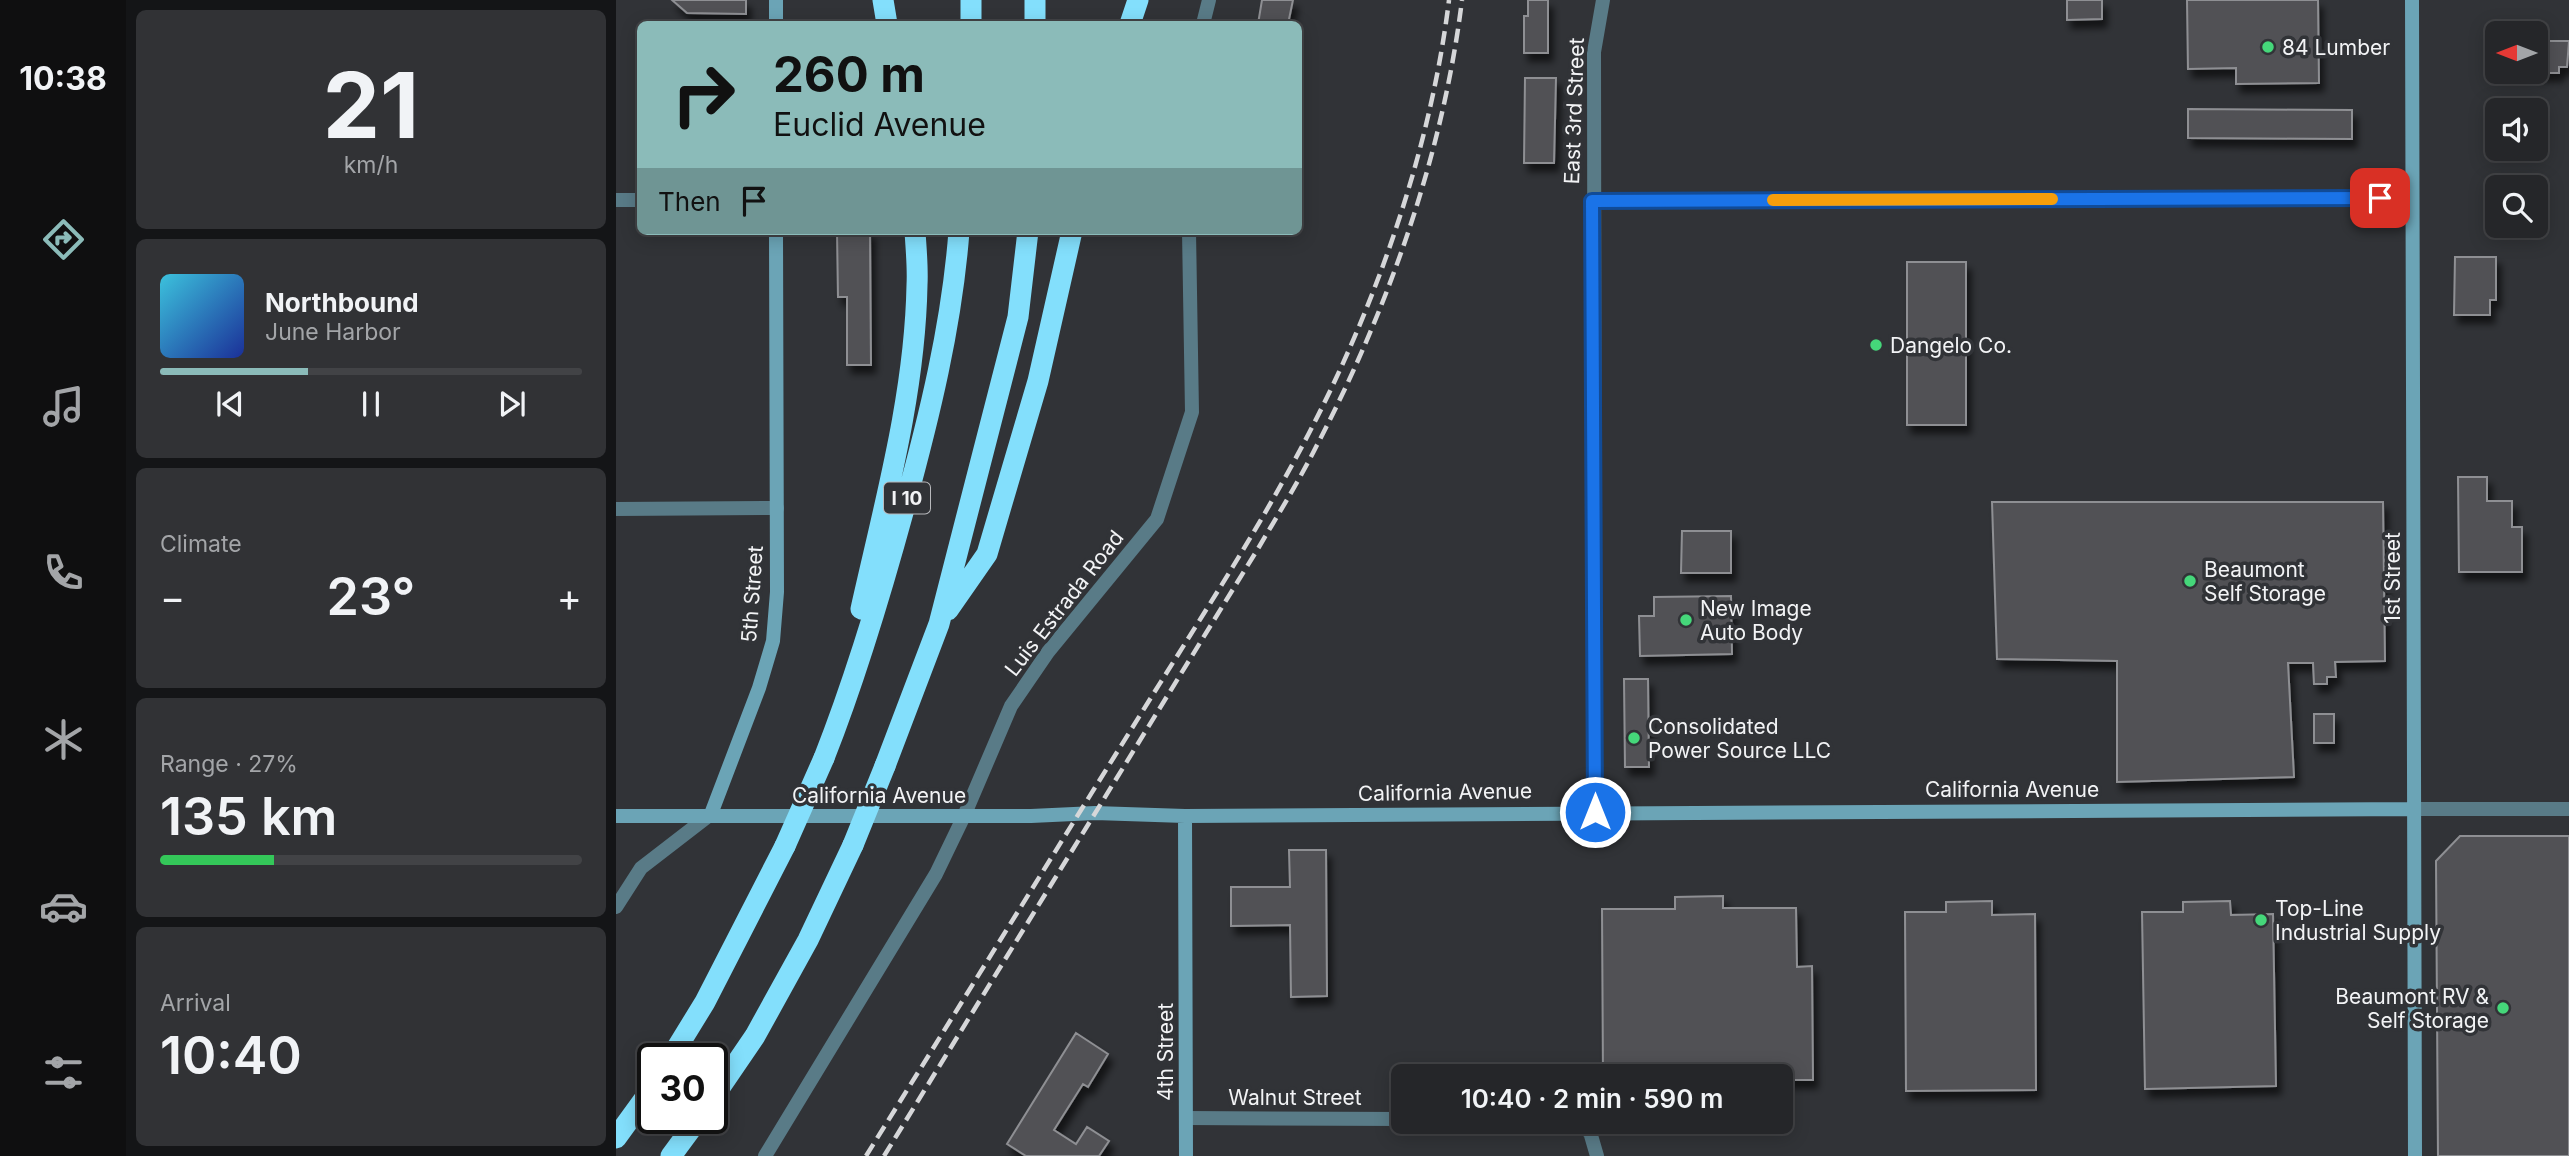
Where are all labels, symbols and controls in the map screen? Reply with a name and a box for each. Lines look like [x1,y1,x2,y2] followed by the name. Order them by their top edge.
[2485,21,2548,84] north arrow
[2485,21,2548,238] map controls
[2282,35,2390,60] place label: 84 Lumber
[1559,37,1589,185] street label: East 3rd Street
[2260,39,2276,55] marker: 84 Lumber
[773,45,925,104] text: 260 m
[658,49,749,140] icon: right
[323,50,419,160] text: 21
[19,59,107,98] text: 10:38
[2485,98,2548,161] button: sound
[773,105,986,144] text: Euclid Avenue
[344,151,398,179] text: km/h
[2350,168,2410,228] pin
[2485,175,2548,238] button: search
[2361,179,2399,217] icon: arrive
[735,182,773,220] icon: arrive
[658,186,721,217] text: Then
[39,215,88,264] icon: directions
[265,287,419,318] text: Northbound
[265,318,401,346] text: June Harbor
[1890,333,2012,358] place label: Dangelo Co.
[1868,337,1884,353] marker: Dangelo Co.
[39,382,88,431] icon: music
[211,385,249,423] icon: previous
[352,385,390,423] icon: pause
[493,385,531,423] icon: next
[884,482,930,513] road number: I 10
[999,525,1129,681] street label: Luis Estrada Road
[160,530,242,558] text: Climate
[2380,532,2405,624] street label: 1st Street
[736,545,768,643] street label: 5th Street
[39,548,88,597] icon: phone
[2204,557,2326,606] place label: Beaumont Self Storage
[327,565,415,628] text: 23°
[2182,573,2198,589] marker: Beaumont Self Storage
[160,574,185,620] text: −
[557,574,582,620] text: +
[1700,596,1812,645] place label: New Image Auto Body
[1678,612,1694,628] marker: New Image Auto Body
[1648,714,1831,763] place label: Consolidated Power Source LLC
[39,715,88,764] icon: climate
[1626,730,1642,746] marker: Consolidated Power Source LLC
[160,750,298,778] text: Range · 27%
[1558,775,1632,849] position arrow
[1925,777,2099,802] street label: California Avenue
[1358,778,1532,806] street label: California Avenue
[792,783,966,808] street label: California Avenue
[160,785,337,848] text: 135 km
[39,882,88,931] icon: car
[2275,896,2441,945] place label: Top-Line Industrial Supply
[2253,912,2269,928] marker: Top-Line Industrial Supply
[2335,984,2489,1033] place label: Beaumont RV & Self Storage
[160,989,231,1017] text: Arrival
[2495,1000,2511,1016] marker: Beaumont RV & Self Storage
[1153,1003,1178,1101] street label: 4th Street
[160,1024,302,1087] text: 10:40
[637,1043,728,1134] speed limit sign: 30
[39,1048,88,1097] icon: filters
[1461,1083,1723,1114] text: 10:40 · 2 min · 590 m
[1228,1085,1362,1110] street label: Walnut Street

